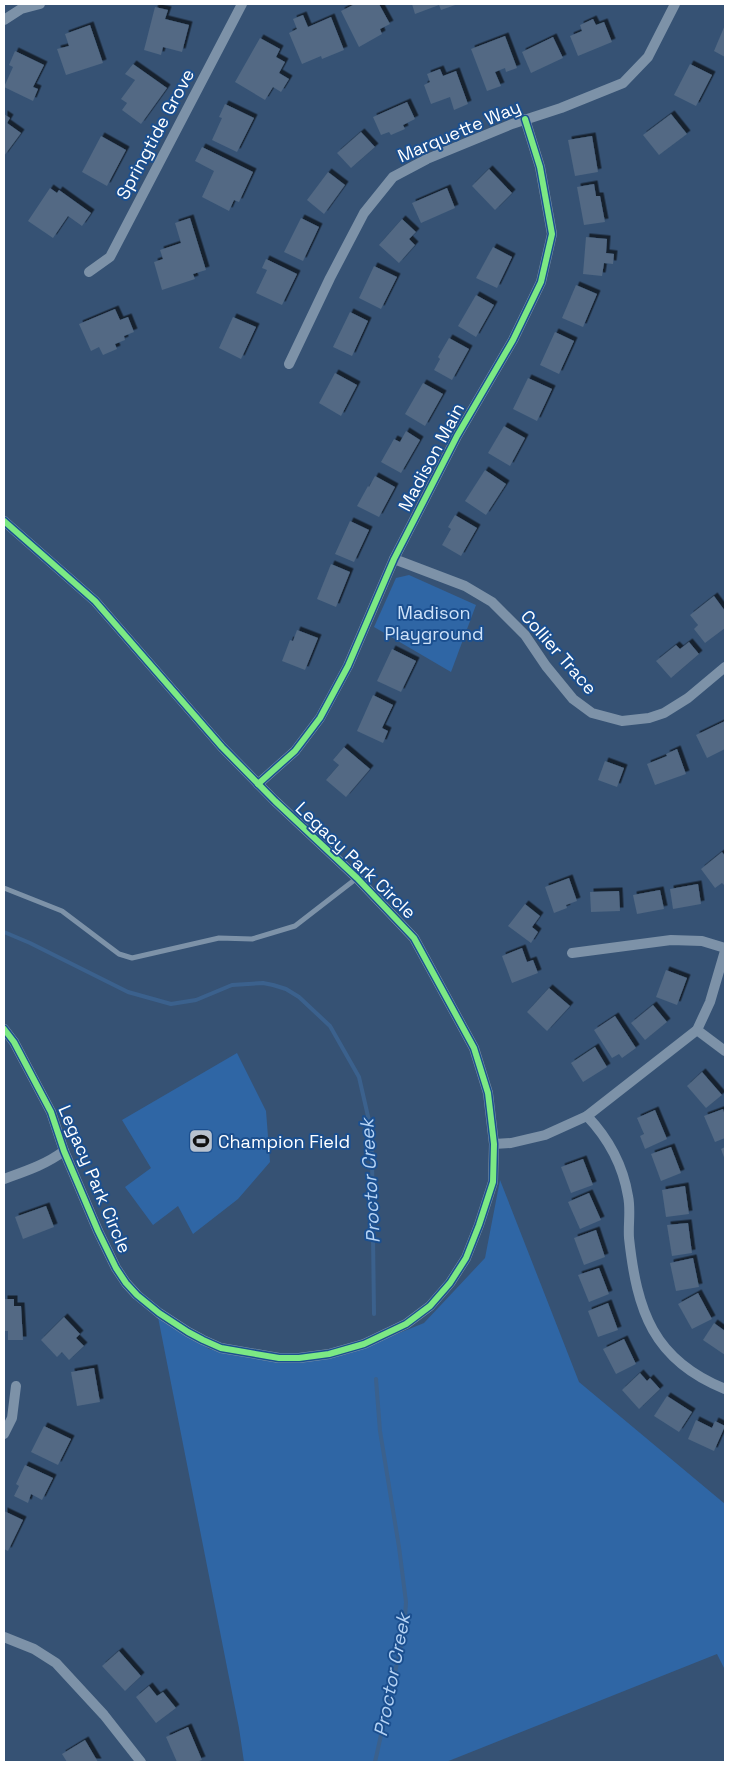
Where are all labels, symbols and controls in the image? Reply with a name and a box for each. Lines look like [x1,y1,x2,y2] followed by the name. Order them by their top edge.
[111,65,199,203] street label: Springtide Grove
[394,95,524,167] street label: Marquette Way
[393,399,469,515] street label: Madison Main
[384,601,484,645] park label: Madison Playground
[516,605,602,699] street label: Collier Trace
[291,797,421,923] street label: Legacy Park Circle
[53,1101,137,1257] street label: Legacy Park Circle
[354,1115,386,1244] water label: Proctor Creek
[188,1128,214,1154] sports icon: Champion Field
[218,1130,350,1153] place label: Champion Field
[368,1609,417,1739] water label: Proctor Creek

